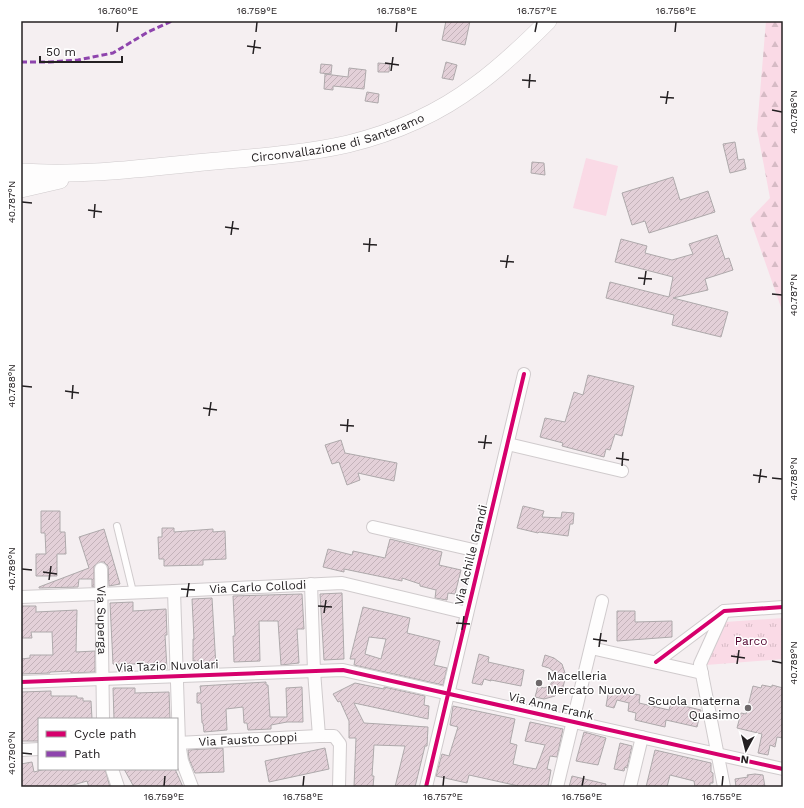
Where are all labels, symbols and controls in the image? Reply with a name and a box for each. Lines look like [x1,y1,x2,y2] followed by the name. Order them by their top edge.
[98,5,138,16] text: 16.760°E
[237,5,277,16] text: 16.759°E
[377,5,417,16] text: 16.758°E
[517,5,557,16] text: 16.757°E
[656,5,696,16] text: 16.756°E
[40,38,122,64] scale bar
[46,45,76,59] text: 50 m
[788,90,799,134] text: 40.786°N
[250,111,427,165] street label: Circonvallazione di Santeramo
[6,181,17,223] text: 40.787°N
[788,274,799,316] text: 40.787°N
[6,364,17,408] text: 40.788°N
[788,457,799,501] text: 40.788°N
[452,503,490,607] street label: Via Achille Grandi
[6,547,17,591] text: 40.789°N
[209,578,307,596] street label: Via Carlo Collodi
[94,585,109,655] street label: Via Superga
[735,634,767,648] park label: Parco
[788,641,799,685] text: 40.789°N
[115,657,219,675] street label: Via Tazio Nuvolari
[547,669,635,697] place label: Macelleria Mercato Nuovo
[534,678,544,688] marker: Macelleria Mercato Nuovo
[507,689,595,723] street label: Via Anna Frank
[648,694,740,722] place label: Scuola materna Quasimo
[743,703,753,713] marker: Scuola materna Quasimo
[38,718,178,770] legend
[74,727,136,741] text: Cycle path
[198,730,298,749] street label: Via Fausto Coppi
[726,730,766,770] north arrow
[6,731,17,775] text: 40.790°N
[74,747,100,761] text: Path
[740,752,750,766] text: N
[144,791,184,802] text: 16.759°E
[283,791,323,802] text: 16.758°E
[423,791,463,802] text: 16.757°E
[562,791,602,802] text: 16.756°E
[702,791,742,802] text: 16.755°E

